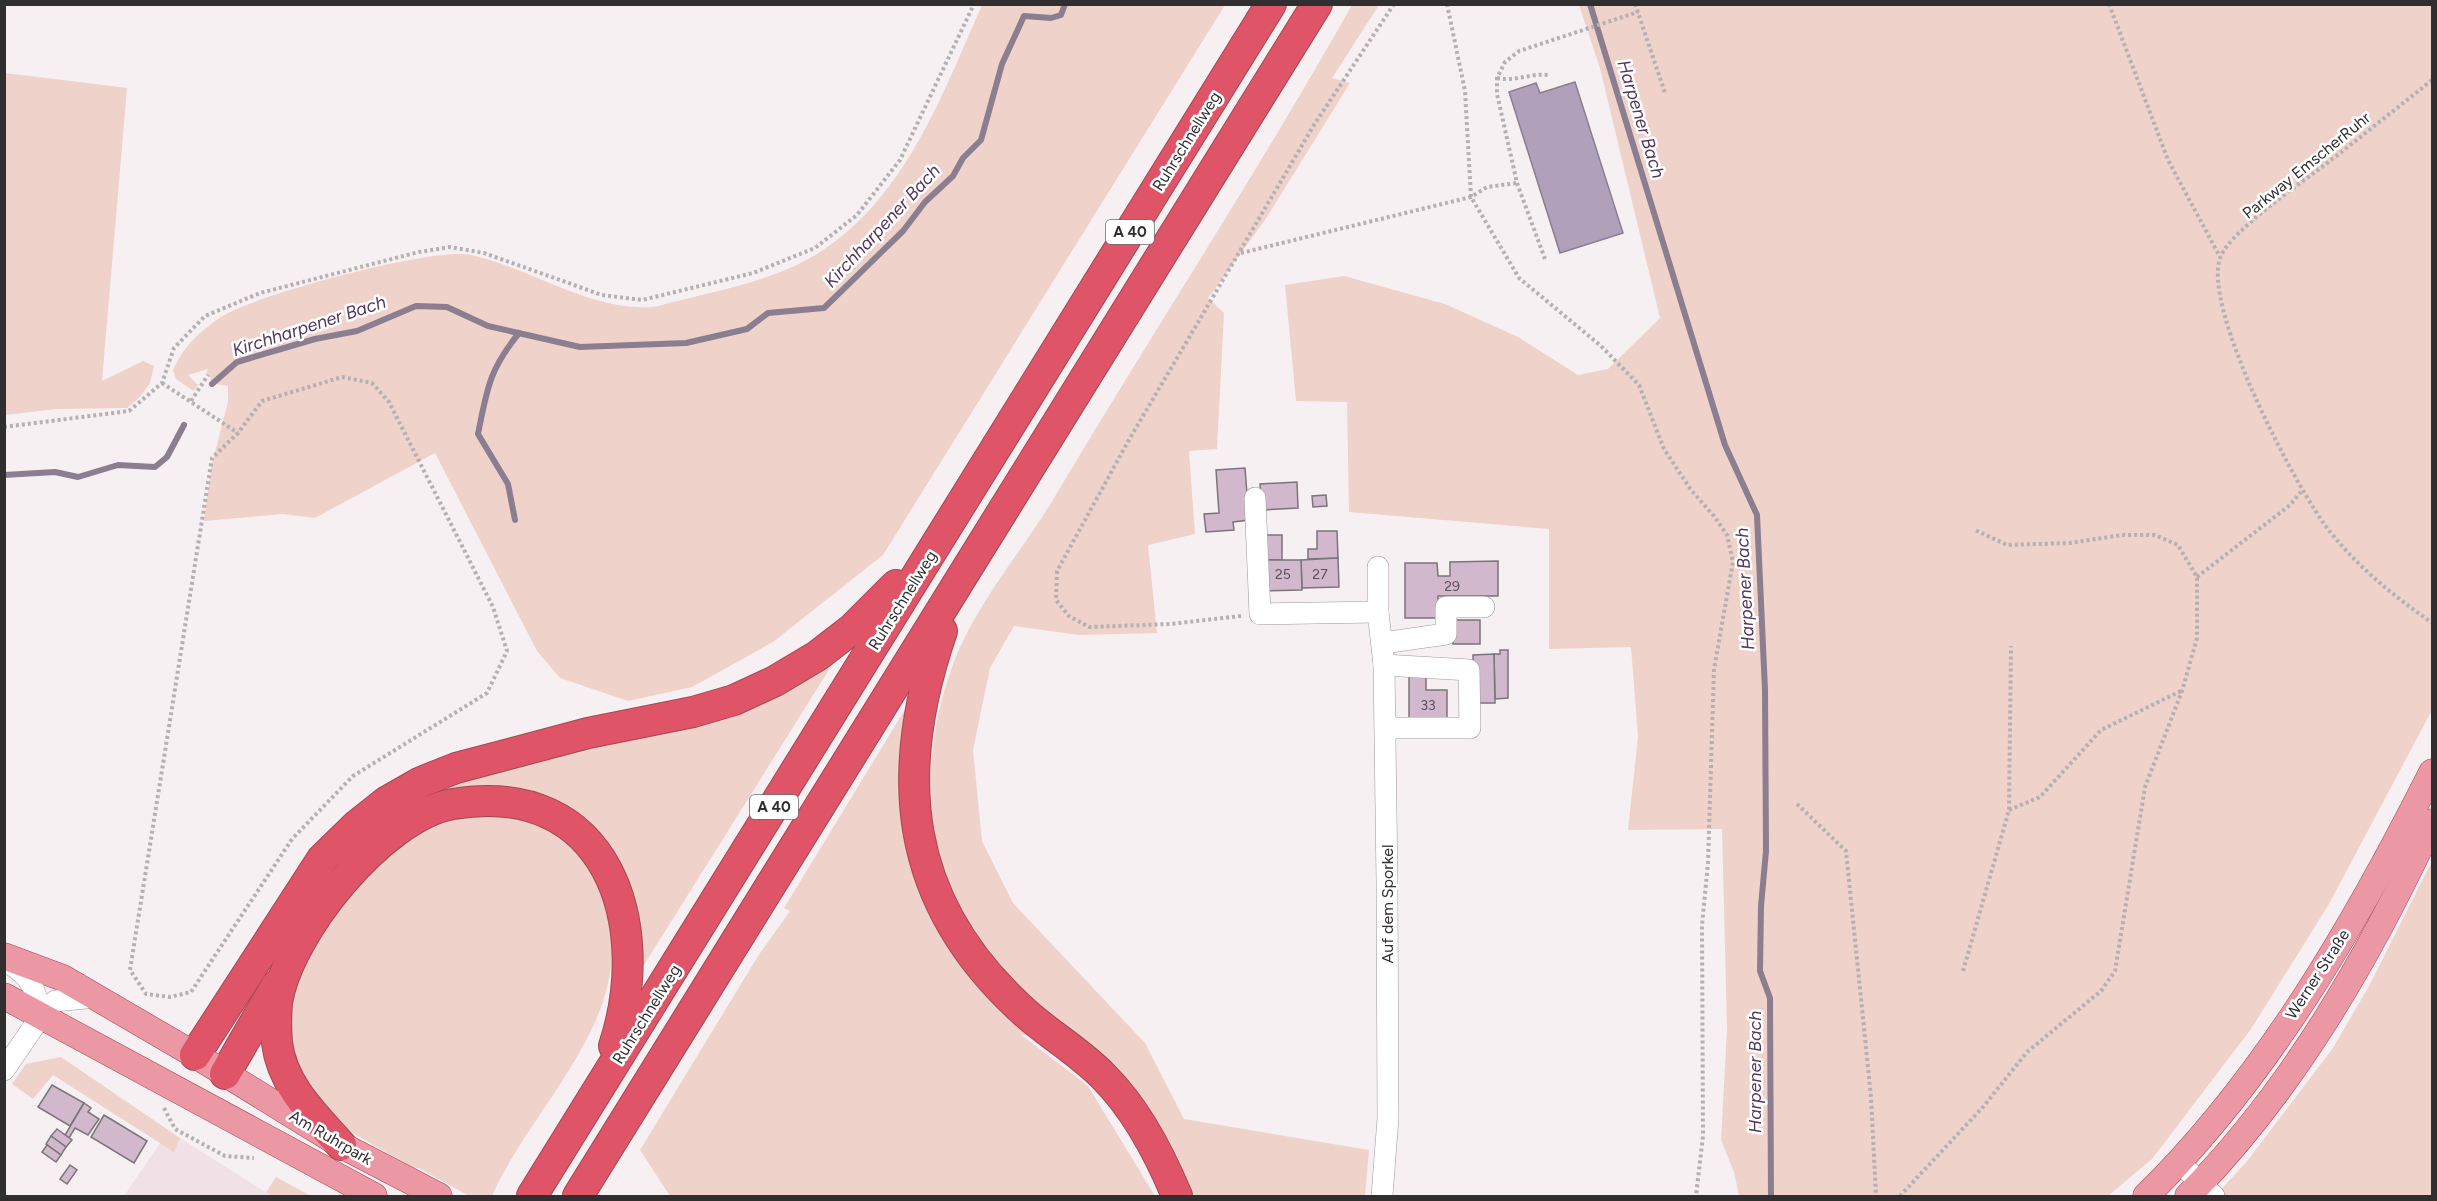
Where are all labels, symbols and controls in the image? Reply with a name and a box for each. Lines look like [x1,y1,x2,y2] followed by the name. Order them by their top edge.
[1613,57,1669,181] water label: Harpener Bach
[1148,88,1225,194] street label: Ruhrschnellweg
[2239,108,2374,223] street label: Parkway EmscherRuhr
[819,160,945,292] water label: Kirchharpener Bach
[1106,220,1154,244] road number: A 40
[229,291,389,361] water label: Kirchharpener Bach
[1731,527,1759,651] water label: Harpener Bach
[864,547,941,653] street label: Ruhrschnellweg
[1275,566,1291,583] house number: 25
[1312,566,1328,583] house number: 27
[1444,578,1460,595] house number: 29
[1420,697,1436,714] house number: 33
[750,795,798,819] road number: A 40
[1378,844,1397,964] street label: Auf dem Sporkel
[2281,926,2354,1023] street label: Werner Straße
[608,961,685,1067] street label: Ruhrschnellweg
[1744,1011,1766,1133] water label: Harpener Bach
[286,1106,376,1169] street label: Am Ruhrpark

